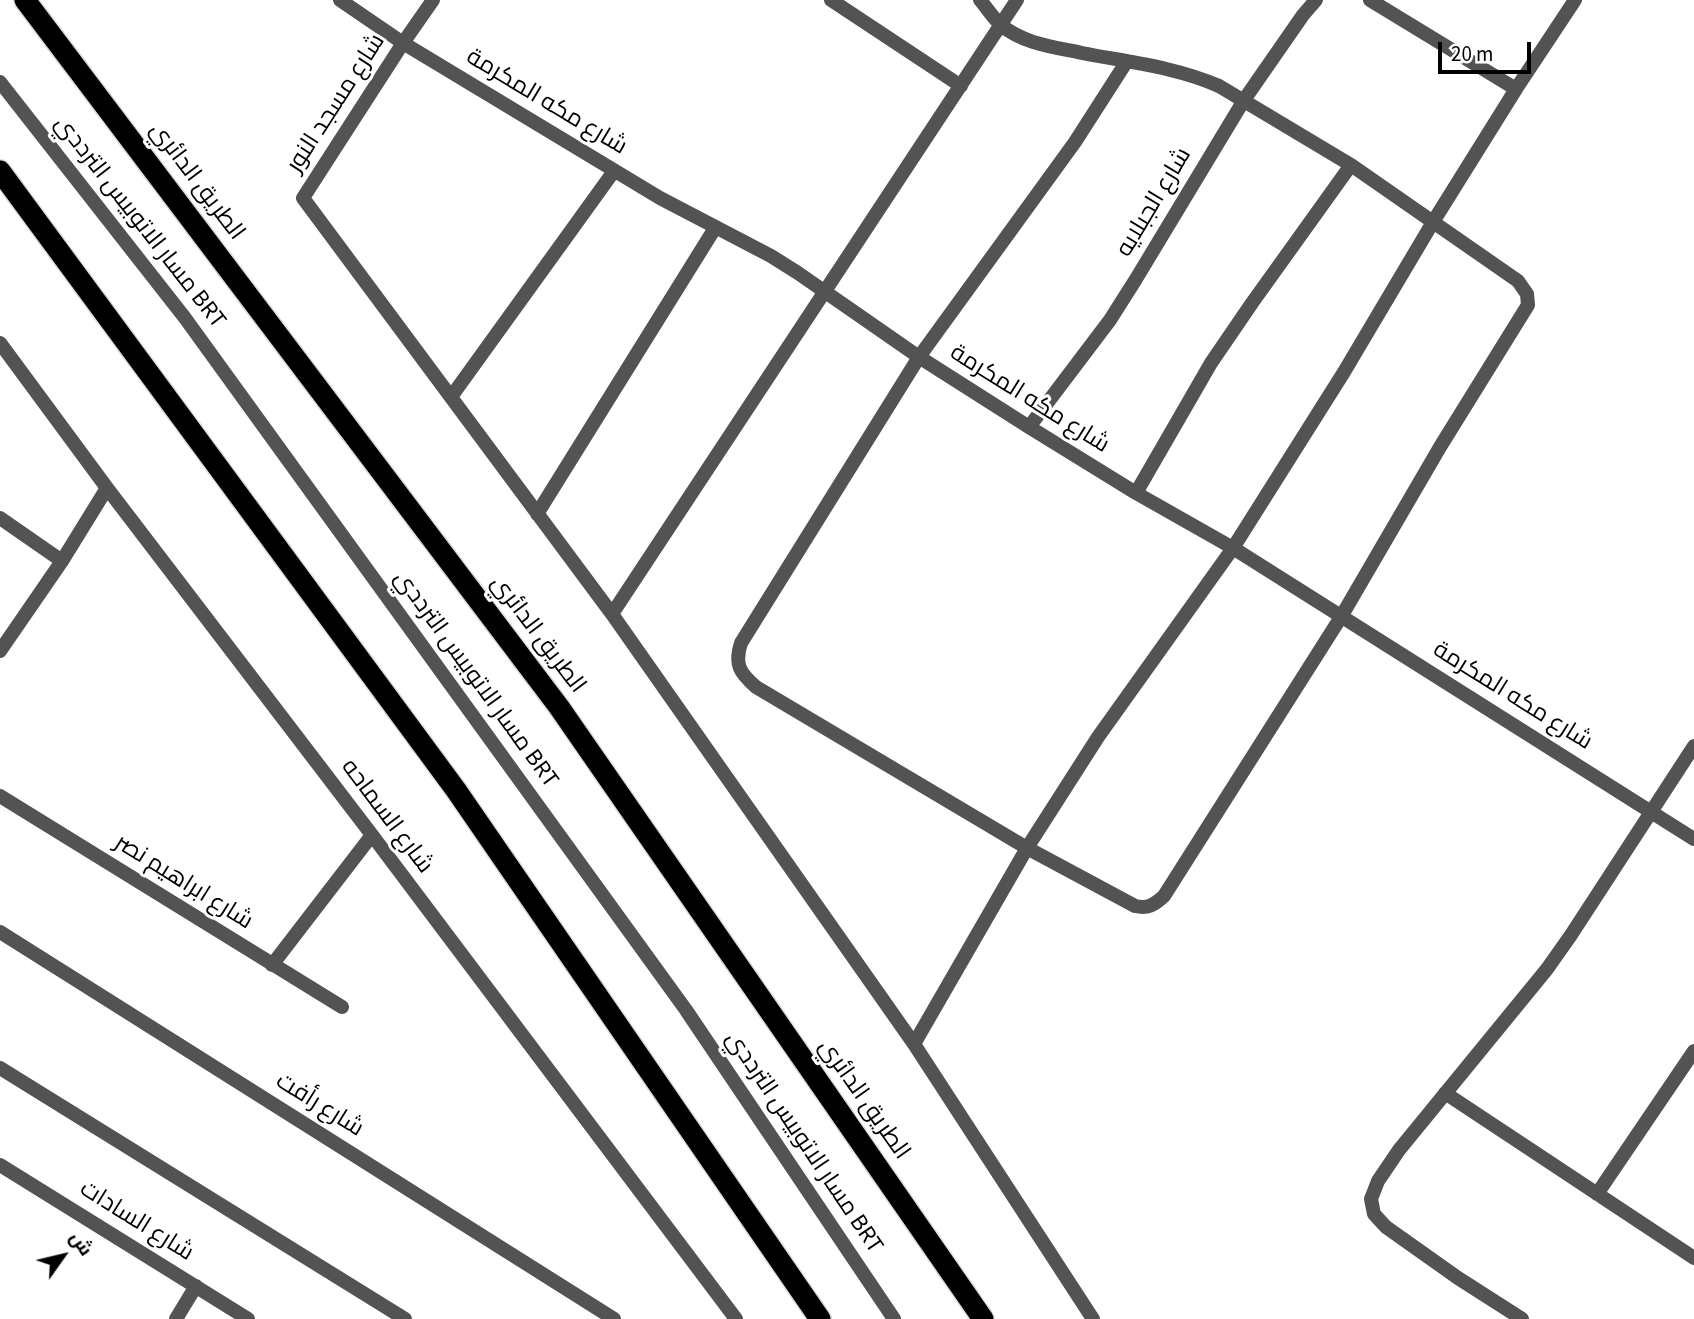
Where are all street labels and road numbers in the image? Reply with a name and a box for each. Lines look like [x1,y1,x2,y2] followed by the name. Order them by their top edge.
[281,29,393,179] street label: شارع مسجد النور
[460,44,632,162] street label: شارع مكه المكرمة
[47,111,231,335] street label: مسار الاتوبيس الترددي BRT
[142,117,250,247] street label: الطريق الدائري
[1111,143,1199,263] street label: شارع الجبلايه
[944,339,1114,461] street label: شارع مكه المكرمة
[386,566,564,794] street label: مسار الاتوبيس الترددي BRT
[483,570,591,700] street label: الطريق الدائري
[1427,636,1597,758] street label: شارع مكه المكرمة
[334,754,438,880] street label: شارع السماحه
[108,829,258,937] street label: شارع ابراهيم نصر
[718,1026,888,1260] street label: مسار الاتوبيس الترددي BRT
[811,1034,915,1166] street label: الطريق الدائري
[270,1068,368,1144] street label: شارع رأفت
[74,1176,198,1268] street label: شارع السادات

